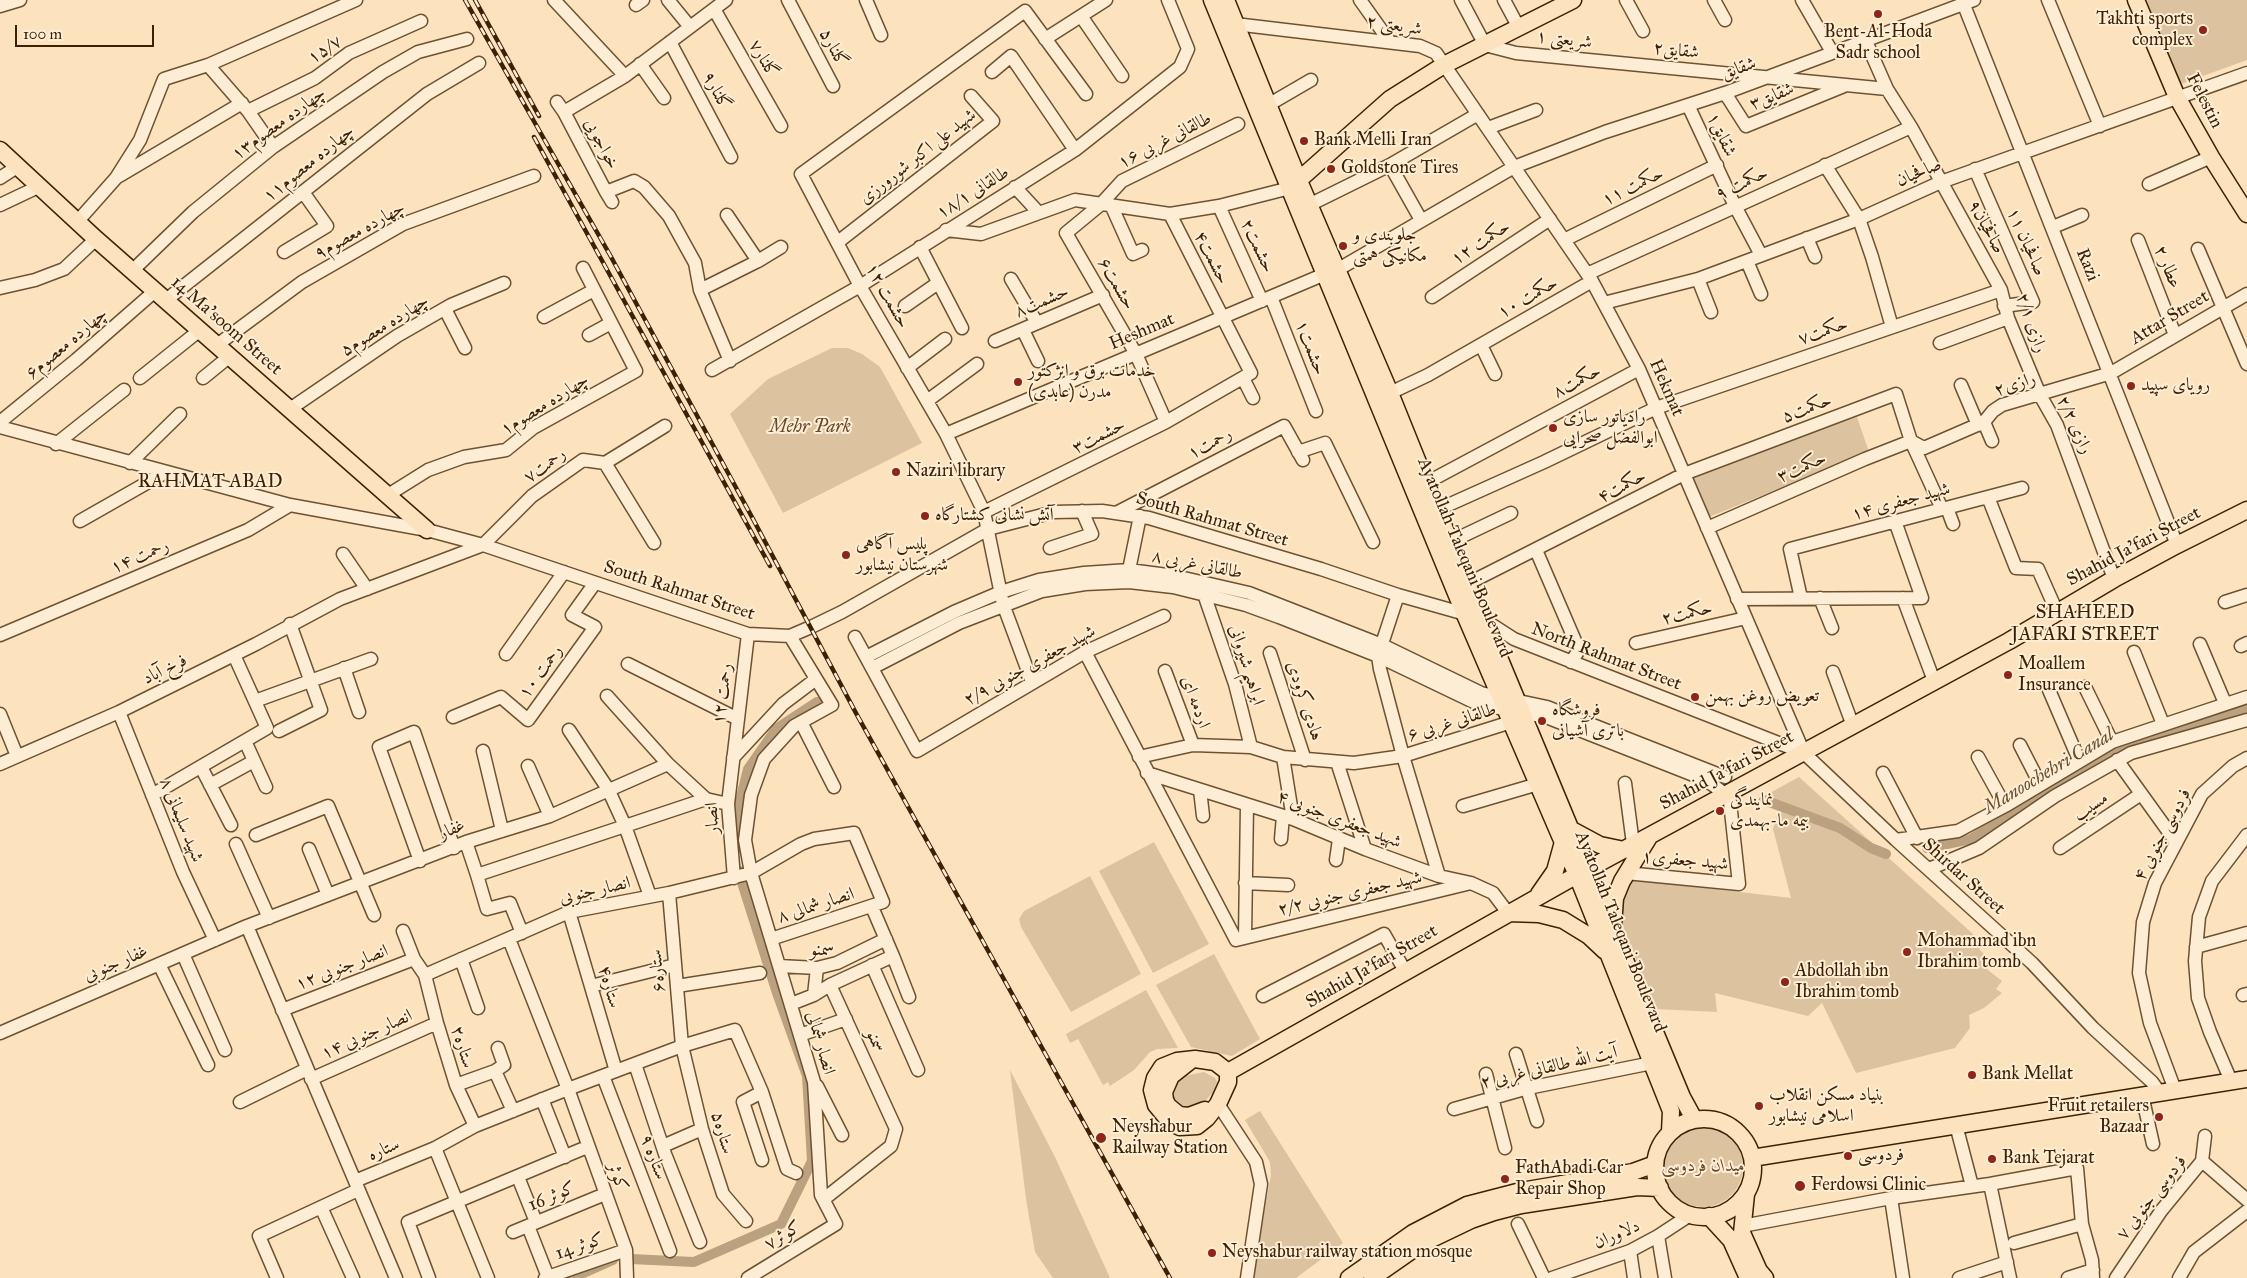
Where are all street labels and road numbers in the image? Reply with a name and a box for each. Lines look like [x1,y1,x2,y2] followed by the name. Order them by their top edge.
[1365,11,1423,41] street label: شریعتی ۲
[814,25,852,71] street label: گلنار۵
[1535,26,1593,54] street label: شریعتی ۱
[304,31,346,69] street label: ۱۵/۷
[744,36,782,82] street label: گلنار۷
[1652,38,1700,64] street label: شقایق۲
[1719,53,1759,85] street label: شقایق
[697,68,735,114] street label: گلنار۹
[2181,70,2227,132] street label: Felestin
[1747,78,1797,116] street label: شقایق۳
[228,83,330,165] street label: چهارده معصوم۱۳
[855,105,981,209] street label: شهید علی اکبر شورورزی
[1115,108,1215,174] street label: طالقانی غربی ۱۶
[1701,110,1741,160] street label: شقایق۱
[579,115,623,173] street label: خواجویی
[259,121,359,207] street label: چهارده معصوم۱۱
[1893,154,1945,192] street label: صافحیان
[933,162,1013,224] street label: طالقانی ۱۸/۱
[1599,163,1667,211] street label: حکمت ۱۱
[1712,163,1772,205] street label: حکمت ۹
[1963,196,2009,258] street label: صافحیان۹
[311,197,409,265] street label: چهارده معصوم۹
[2001,205,2051,279] street label: صافحیان ۱۱
[1235,216,1279,276] street label: حشمت۲
[1448,216,1514,270] street label: حکمت ۱۲
[1188,228,1234,288] street label: حشمت۴
[2149,242,2185,292] street label: عطار ۲
[2071,245,2103,285] street label: Razi
[1092,254,1140,314] street label: حشمت۶
[860,260,914,332] street label: حشمت ۱۲
[166,272,286,380] street label: 14 Ma'soom Street
[1494,272,1562,324] street label: حکمت ۱۰
[1012,281,1072,323] street label: حشمت۸
[2127,286,2213,350] street label: Attar Street
[337,290,433,362] street label: چهارده معصوم۵
[2011,290,2051,356] street label: رازی ۲/۱
[22,304,112,384] street label: چهارده معصوم۶
[1106,309,1178,355] street label: Heshmat
[1795,313,1851,351] street label: حکمت۷
[1290,318,1330,378] street label: حشمت۱
[1644,356,1688,420] street label: Hekmat
[1549,360,1605,404] street label: حکمت۸
[1991,368,2039,402] street label: رازی۲
[497,369,593,441] street label: چهارده معصوم۱
[1779,390,1835,428] street label: حکمت۵
[2051,392,2097,458] street label: رازی ۲/۲
[1069,414,1129,460] street label: حشمت۳
[1184,423,1236,465] street label: رحمت۱
[520,444,570,488] street label: رحمت۷
[1774,448,1830,488] street label: حکمت۳
[1412,455,1516,661] street label: Ayatollah Taleqani Boulevard
[1594,465,1650,509] street label: حکمت۴
[1849,478,1953,526] street label: شهید جعفری ۱۴
[1133,488,1291,552] street label: South Rahmat Street
[2063,503,2205,591] street label: Shahid Ja'fari Street
[108,535,172,579] street label: رحمت ۱۴
[1150,546,1244,584] street label: طالقانی غربی ۸
[601,556,757,626] street label: South Rahmat Street
[1660,598,1714,630] street label: حکمت۲
[1528,618,1684,696] street label: North Rahmat Street
[960,621,1100,711] street label: شهید جعفری جنوبی ۲/۹
[1224,622,1268,708] street label: ابراهیم شیروانی
[514,641,568,703] street label: رحمت ۱۰
[139,650,191,690] street label: فرخ آباد
[1281,659,1327,743] street label: هادی کرودی
[709,662,737,726] street label: رحمت ۱۲
[1176,673,1214,731] street label: اردمه ای
[1405,699,1499,747] street label: طالقانی غربی ۶
[1656,727,1798,815] street label: Shahid Ja'fari Street
[154,774,208,866] street label: شهید سلیمانی ۸
[2130,785,2196,885] street label: فردوسی جنوبی ۴
[1274,786,1404,854] street label: شهید جعفری جنوبی ۴
[2069,788,2113,826] street label: مسیب
[702,802,724,834] street label: انصار
[436,815,468,845] street label: غفار
[1570,828,1670,1036] street label: Ayatollah Taleqani Boulevard
[1917,834,2009,920] street label: Shirdar Street
[1641,846,1729,876] street label: شهید جعفری۱
[1276,867,1424,921] street label: شهید جعفری جنوبی ۲/۲
[557,872,633,910] street label: انصار جنوبی
[775,883,857,929] street label: انصار شمالی ۸
[1302,921,1442,1013] street label: Shahid Ja'fari Street
[293,940,391,996] street label: انصار جنوبی ۱۲
[81,941,151,987] street label: غفار جنوبی
[645,949,671,993] street label: ستاره۶
[593,963,625,1011] street label: ستاره۴
[318,1005,416,1065] street label: انصار جنوبی ۱۴
[801,1009,839,1077] street label: انصار شمالی
[445,1023,479,1071] street label: ستاره۲
[860,1026,890,1056] street label: سمنو
[1478,1042,1620,1094] street label: آیت الله طالقانی غربی ۲
[706,1109,738,1157] street label: ستاره۵
[635,1131,671,1183] street label: ستاره ۹
[365,1134,403,1166] street label: ستاره
[2112,1151,2192,1245] street label: فردوسی جنوبی ۷
[602,1160,632,1194] street label: کوثر
[525,1177,579,1217] street label: کوثر 16
[1591,1216,1643,1254] street label: دلاوران
[761,1217,805,1255] street label: کوثر۷
[553,1229,607,1265] street label: کوثر 14

